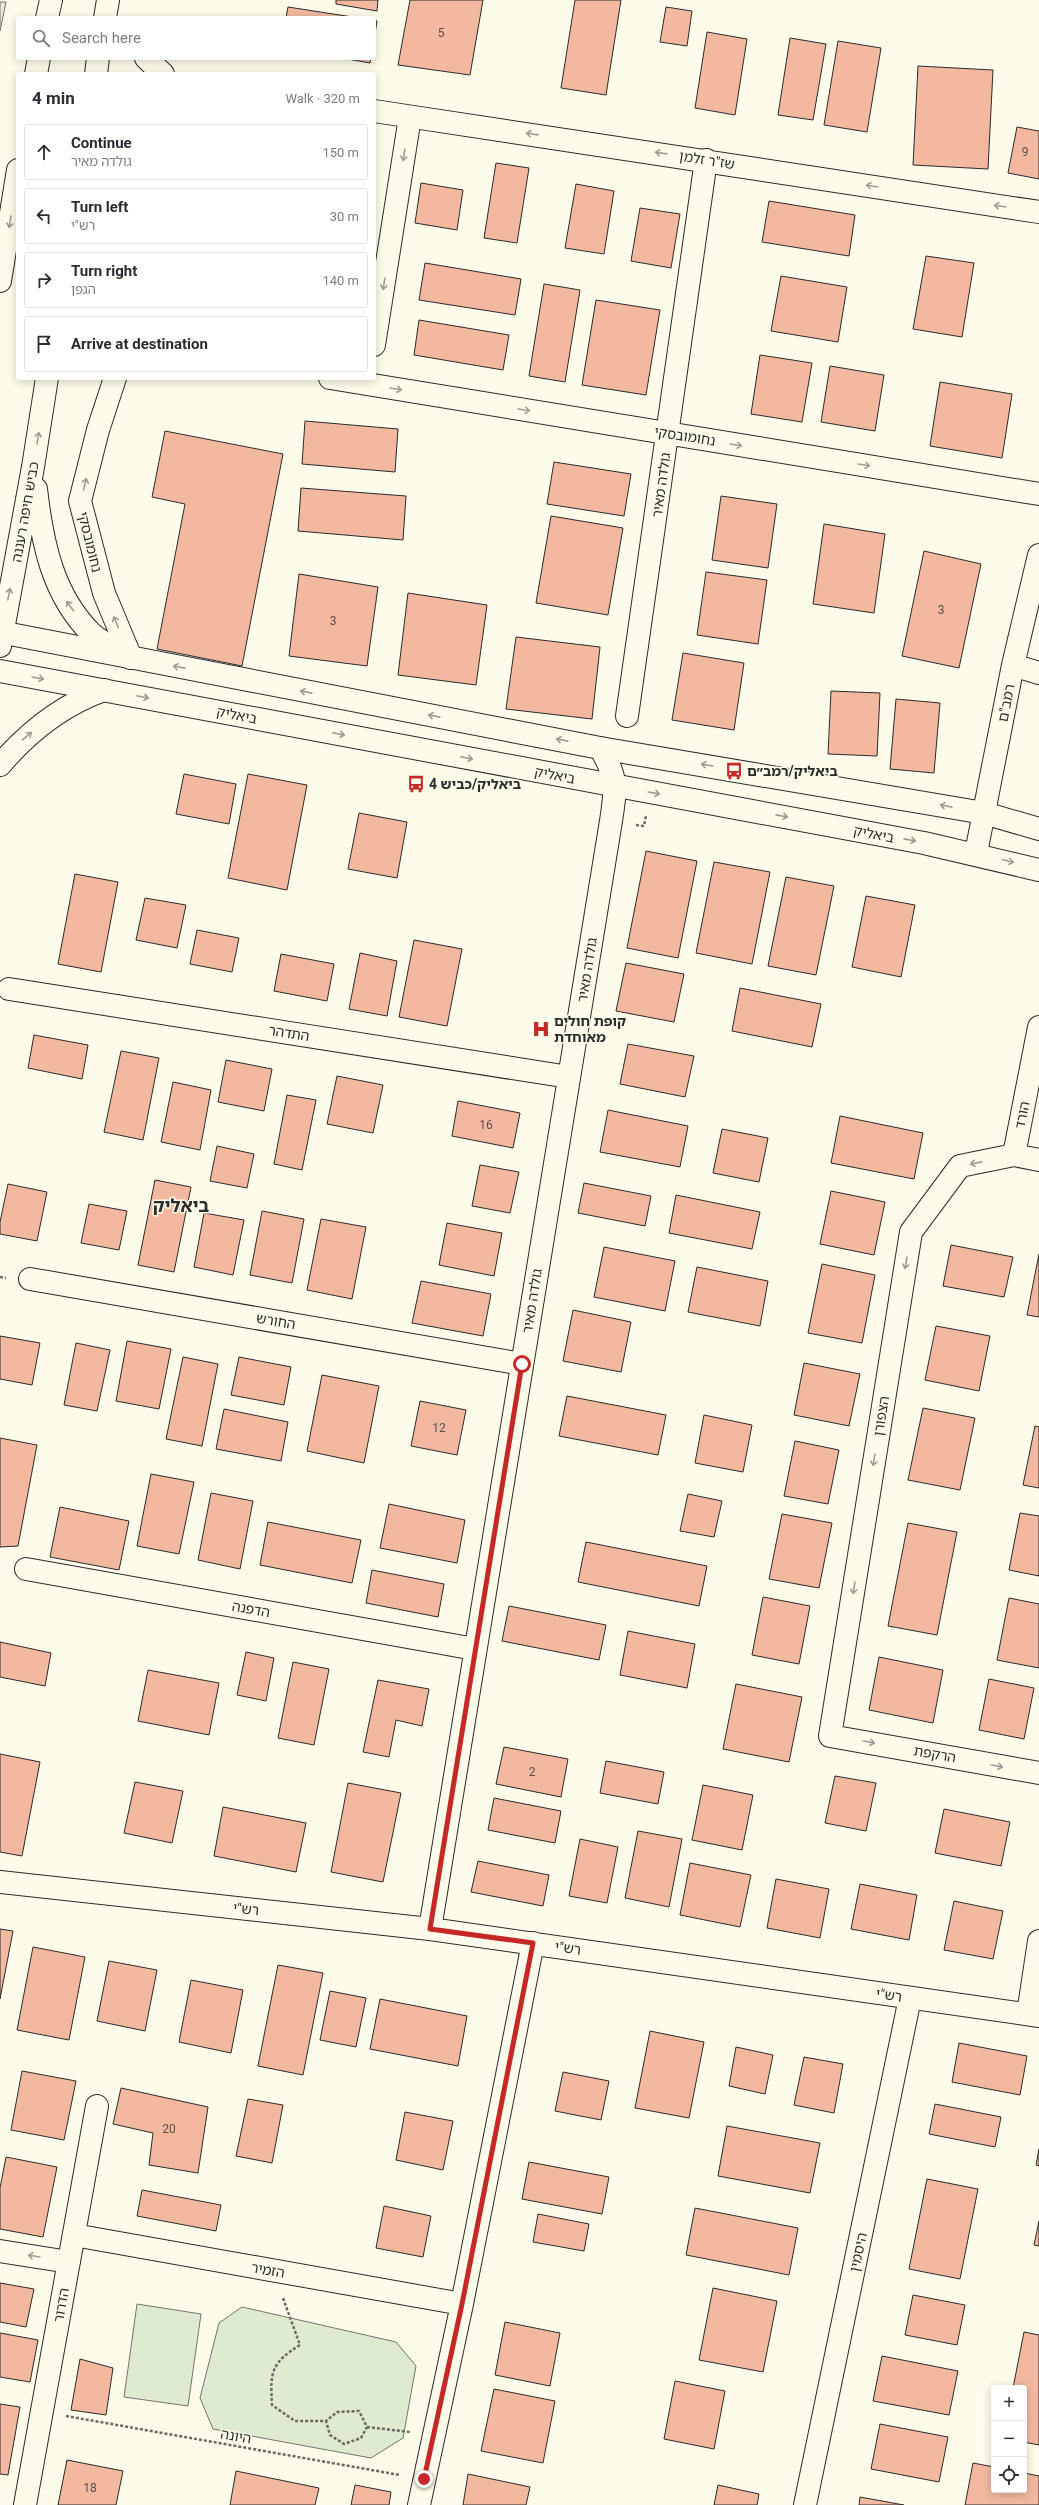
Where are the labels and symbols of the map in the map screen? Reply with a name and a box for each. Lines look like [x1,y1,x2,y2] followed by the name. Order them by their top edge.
[438,26,445,40] house number: 5
[526,130,539,138] one-way arrow
[1022,145,1028,159] house number: 9
[399,148,407,161] one-way arrow
[678,148,736,172] street label: שז"ר זלמן
[654,149,667,157] one-way arrow
[866,182,879,190] one-way arrow
[994,202,1007,210] one-way arrow
[5,215,13,228] one-way arrow
[379,277,387,290] one-way arrow
[389,385,402,393] one-way arrow
[518,406,531,414] one-way arrow
[653,423,717,449] street label: נחומובסקי
[34,432,42,445] one-way arrow
[729,441,742,449] one-way arrow
[649,452,673,518] street label: גולדה מאיר
[8,460,42,564] street label: כביש חיפה רעננה
[857,462,870,470] one-way arrow
[81,478,89,491] one-way arrow
[75,510,105,574] street label: נחומובסקי
[6,588,14,601] one-way arrow
[66,600,75,611] one-way arrow
[938,603,944,617] house number: 3
[330,614,336,628] house number: 3
[111,617,119,629] one-way arrow
[172,663,185,671] one-way arrow
[32,674,45,682] one-way arrow
[994,683,1018,723] street label: רמב"ם
[300,687,313,695] one-way arrow
[136,693,149,701] one-way arrow
[215,703,259,727] street label: ביאליק
[428,712,441,720] one-way arrow
[332,730,345,738] one-way arrow
[21,732,32,741] one-way arrow
[556,736,569,744] one-way arrow
[460,754,473,762] one-way arrow
[701,761,714,769] one-way arrow
[724,761,744,781] bus stop icon: ביאליק/רמב״ם
[533,763,577,787] street label: ביאליק
[747,763,838,779] place label: ביאליק/רמב״ם
[406,774,426,794] bus stop icon: ביאליק/כביש 4
[429,776,521,792] place label: ביאליק/כביש 4
[647,789,660,797] one-way arrow
[940,802,953,810] one-way arrow
[775,813,788,821] one-way arrow
[852,822,896,846] street label: ביאליק
[903,836,916,844] one-way arrow
[1001,858,1014,865] one-way arrow
[574,937,600,1003] street label: גולדה מאיר
[554,1013,626,1045] place label: קופת חולים מאוחדת
[531,1019,551,1039] hospital icon: קופת חולים מאוחדת
[267,1022,311,1044] street label: התדהר
[1011,1100,1033,1130] street label: הורד
[479,1118,493,1132] house number: 16
[970,1159,983,1167] one-way arrow
[153,1195,210,1216] district label: ביאליק
[902,1256,910,1269] one-way arrow
[519,1268,545,1334] street label: גולדה מאיר
[255,1310,297,1332] street label: החורש
[513,1355,531,1373] route start
[870,1395,892,1437] street label: הצפורן
[432,1421,446,1435] house number: 12
[870,1453,878,1466] one-way arrow
[850,1581,858,1594] one-way arrow
[231,1598,271,1620] street label: הדפנה
[862,1739,875,1747] one-way arrow
[912,1742,958,1766] street label: הרקפת
[990,1762,1003,1770] one-way arrow
[529,1765,536,1779] house number: 2
[232,1900,260,1918] street label: רש"י
[554,1938,582,1958] street label: רש"י
[875,1985,903,2005] street label: רש"י
[162,2122,176,2136] house number: 20
[846,2231,870,2273] street label: היסמין
[28,2252,41,2260] one-way arrow
[250,2259,286,2281] street label: הזמיר
[50,2287,72,2323] street label: הדרור
[219,2425,253,2447] street label: היונה
[415,2470,433,2488] route end
[83,2481,97,2495] house number: 18

